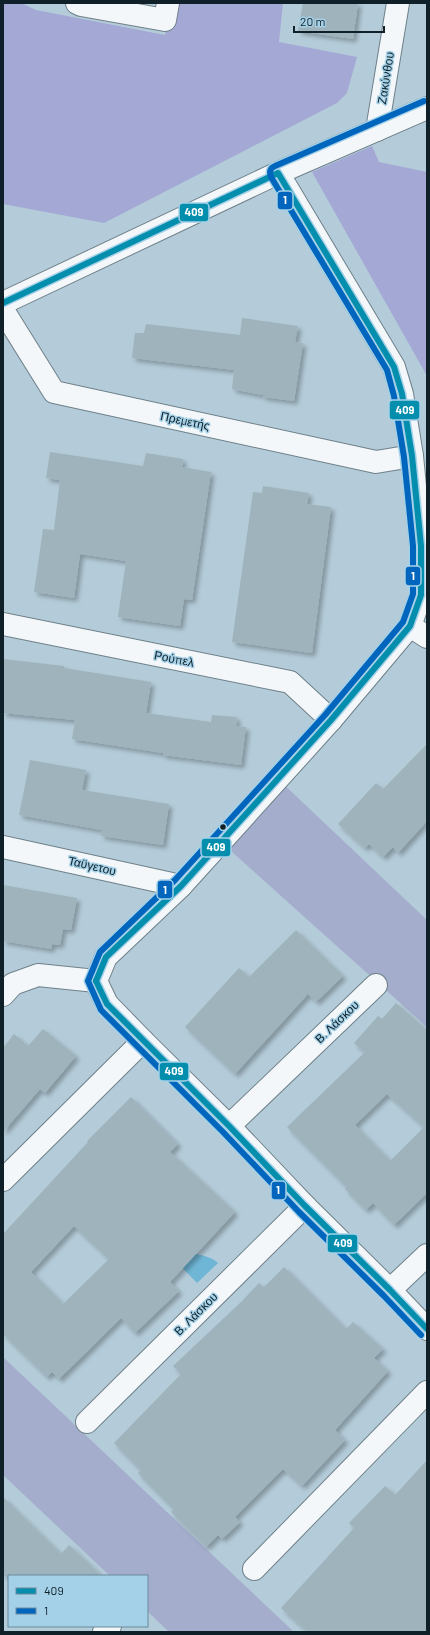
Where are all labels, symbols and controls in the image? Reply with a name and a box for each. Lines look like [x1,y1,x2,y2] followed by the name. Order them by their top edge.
[294,8,384,34] scale bar
[300,14,326,28] text: 20 m
[374,51,396,105] street label: Ζακύνθου
[277,191,293,210] line badge: 1
[283,193,287,206] text: 1
[179,203,209,222] line badge: 409
[185,205,204,218] text: 409
[389,400,420,420] line badge: 409
[396,403,415,416] text: 409
[159,408,211,433] street label: Πρεμετής
[405,566,421,586] line badge: 1
[411,569,415,582] text: 1
[153,647,195,669] street label: Ρούπελ
[218,822,228,832] unlabelled marker
[201,838,231,857] line badge: 409
[207,840,226,853] text: 409
[67,853,118,878] street label: Ταϋγετου
[157,880,173,899] line badge: 1
[163,883,167,896] text: 1
[312,997,361,1045] street label: Β. Λάσκου
[159,1062,189,1081] line badge: 409
[165,1064,184,1077] text: 409
[271,1181,286,1200] line badge: 1
[276,1183,280,1196] text: 1
[327,1234,358,1253] line badge: 409
[334,1236,353,1249] text: 409
[171,1289,220,1338] street label: Β. Λάσκου
[8,1575,148,1627] legend
[44,1583,64,1597] text: 409
[44,1603,48,1617] text: 1

